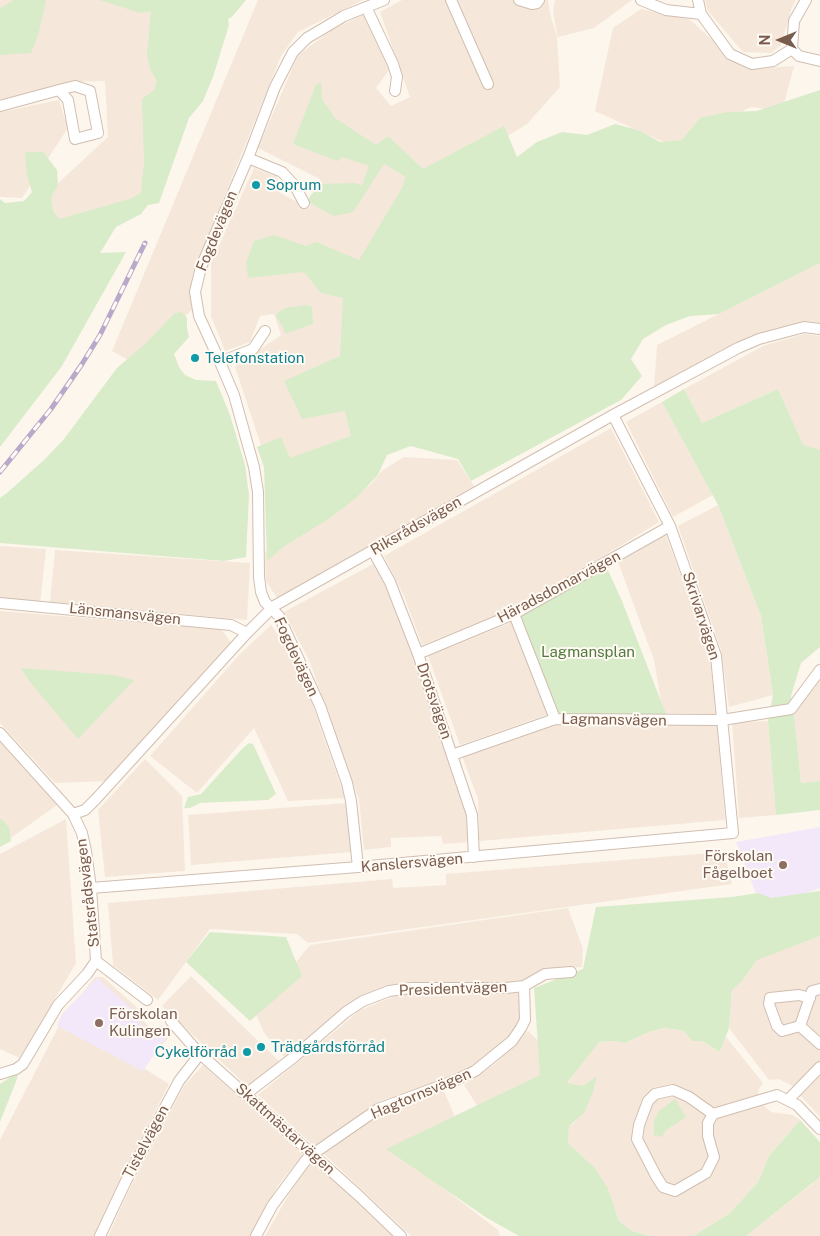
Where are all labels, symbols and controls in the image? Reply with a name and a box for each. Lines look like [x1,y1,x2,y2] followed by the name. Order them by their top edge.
[755,15,805,65] north arrow
[757,35,773,45] text: N
[266,176,321,194] place label: Soprum
[250,179,262,191] marker: Soprum
[193,188,241,274] street label: Fogdevägen
[205,349,304,367] place label: Telefonstation
[189,352,201,364] marker: Telefonstation
[367,493,465,559] street label: Riksrådsvägen
[494,547,624,627] street label: Häradsdomarvägen
[678,570,724,662] street label: Skrivarvägen
[68,599,182,629] street label: Länsmansvägen
[270,614,322,700] street label: Fogdevägen
[541,643,635,661] park label: Lagmansplan
[413,660,455,742] street label: Drotsvägen
[561,710,667,730] street label: Lagmansvägen
[72,838,104,948] street label: Statsrådsvägen
[702,847,773,882] place label: Förskolan Fågelboet
[360,850,464,876] street label: Kanslersvägen
[777,859,789,871] marker: Förskolan Fågelboet
[398,978,508,1000] street label: Presidentvägen
[109,1005,178,1040] place label: Förskolan Kulingen
[93,1017,105,1029] marker: Förskolan Kulingen
[271,1038,385,1056] place label: Trädgårdsförråd
[255,1041,267,1053] marker: Trädgårdsförråd
[155,1043,237,1061] place label: Cykelförråd
[241,1046,253,1058] marker: Cykelförråd
[368,1065,474,1123] street label: Hagtornsvägen
[231,1080,339,1178] street label: Skattmästarvägen
[119,1102,173,1182] street label: Tistelvägen

